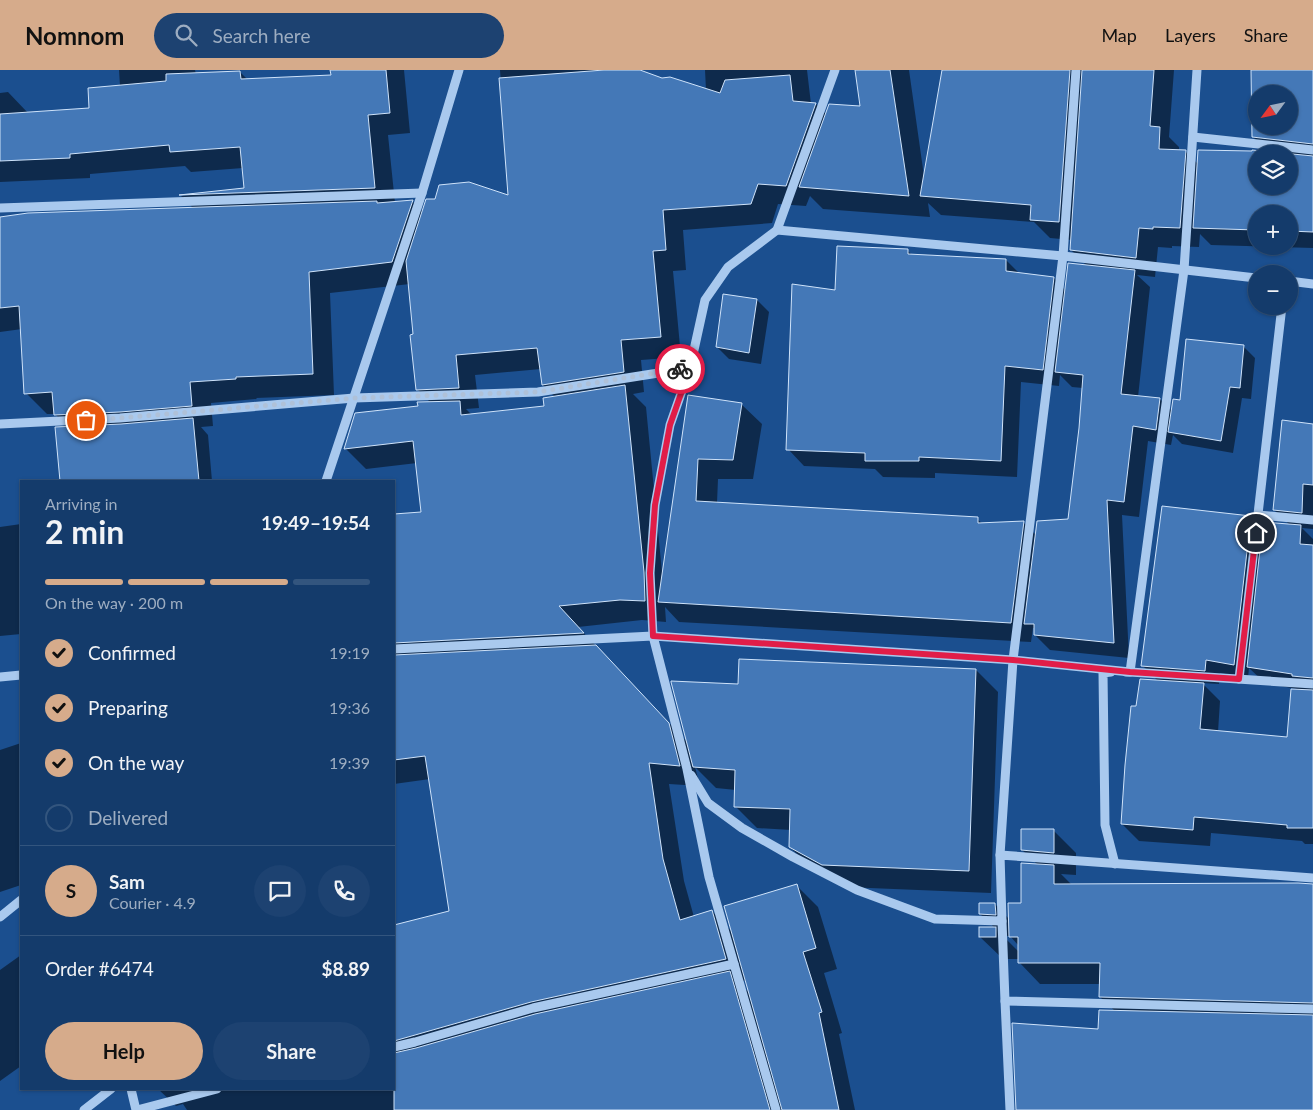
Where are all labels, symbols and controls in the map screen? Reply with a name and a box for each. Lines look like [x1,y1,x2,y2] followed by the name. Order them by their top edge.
[154,13,504,58] search box
[25,21,124,50] text: Nomnom
[172,21,200,49] icon: search
[212,24,310,47] text: Search here
[1101,24,1137,46] text: Map
[1165,24,1216,46] text: Layers
[1244,24,1288,46] text: Share
[1248,85,1298,135] north arrow
[1248,85,1298,315] map controls
[1248,145,1298,195] button: layers
[1248,205,1298,255] button: +
[1248,265,1298,315] button: −
[655,344,705,394] courier
[666,355,694,383] icon: bike
[65,399,107,441] pin
[72,406,100,434] icon: bag
[45,494,118,513] text: Arriving in
[261,511,370,534] text: 19:49–19:54
[45,512,124,551] text: 2 min
[1235,512,1277,554] pin
[1242,519,1270,547] icon: home
[45,593,183,612] text: On the way · 200 m
[45,639,73,667] icon: check
[88,641,176,664] text: Confirmed
[329,643,370,662] text: 19:19
[45,694,73,722] icon: check
[88,696,168,719] text: Preparing
[329,698,370,717] text: 19:36
[45,749,73,777] icon: check
[88,751,184,774] text: On the way
[329,753,370,772] text: 19:39
[88,806,168,829] text: Delivered
[254,865,306,917] button: chat
[318,865,370,917] button: phone
[109,870,145,893] text: Sam
[66,879,76,902] text: S
[109,893,196,912] text: Courier · 4.9
[45,957,154,980] text: Order #6474
[321,957,370,980] text: $8.89
[45,1022,203,1080] button: Help
[213,1022,370,1080] button: Share

